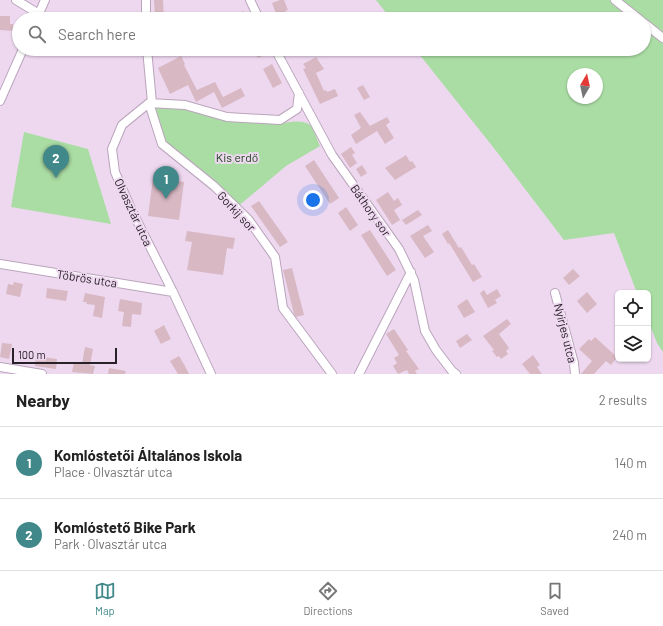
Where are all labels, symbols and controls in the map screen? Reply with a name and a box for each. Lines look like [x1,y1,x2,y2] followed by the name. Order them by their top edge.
[12,12,651,56] search box
[26,23,48,45] icon: search
[58,25,136,43] text: Search here
[567,68,603,104] north arrow
[43,145,69,178] pin: 2
[216,150,258,164] park label: Kis erdő
[153,166,179,199] pin: 1
[112,176,156,248] street label: Olvasztár utca
[348,181,394,239] street label: Báthory sor
[215,188,259,234] street label: Gorkij sor
[303,190,323,210] your location
[56,266,118,290] street label: Töbrös utca
[615,290,651,362] map controls
[615,290,651,326] button: locate
[552,302,580,364] street label: Nyírjes utca
[615,326,651,362] button: layers
[12,346,117,365] scale bar
[18,348,46,361] text: 100 m
[16,390,70,410] text: Nearby
[599,392,647,408] text: 2 results
[54,446,242,464] text: Komlóstetői Általános Iskola
[27,455,31,471] text: 1
[615,455,647,471] text: 140 m
[54,464,172,480] text: Place · Olvasztár utca
[54,518,196,536] text: Komlóstető Bike Park
[25,527,33,543] text: 2
[612,527,647,543] text: 240 m
[54,536,167,552] text: Park · Olvasztár utca
[94,580,116,617] tab: Map
[303,580,353,617] tab: Directions
[540,580,569,617] tab: Saved

